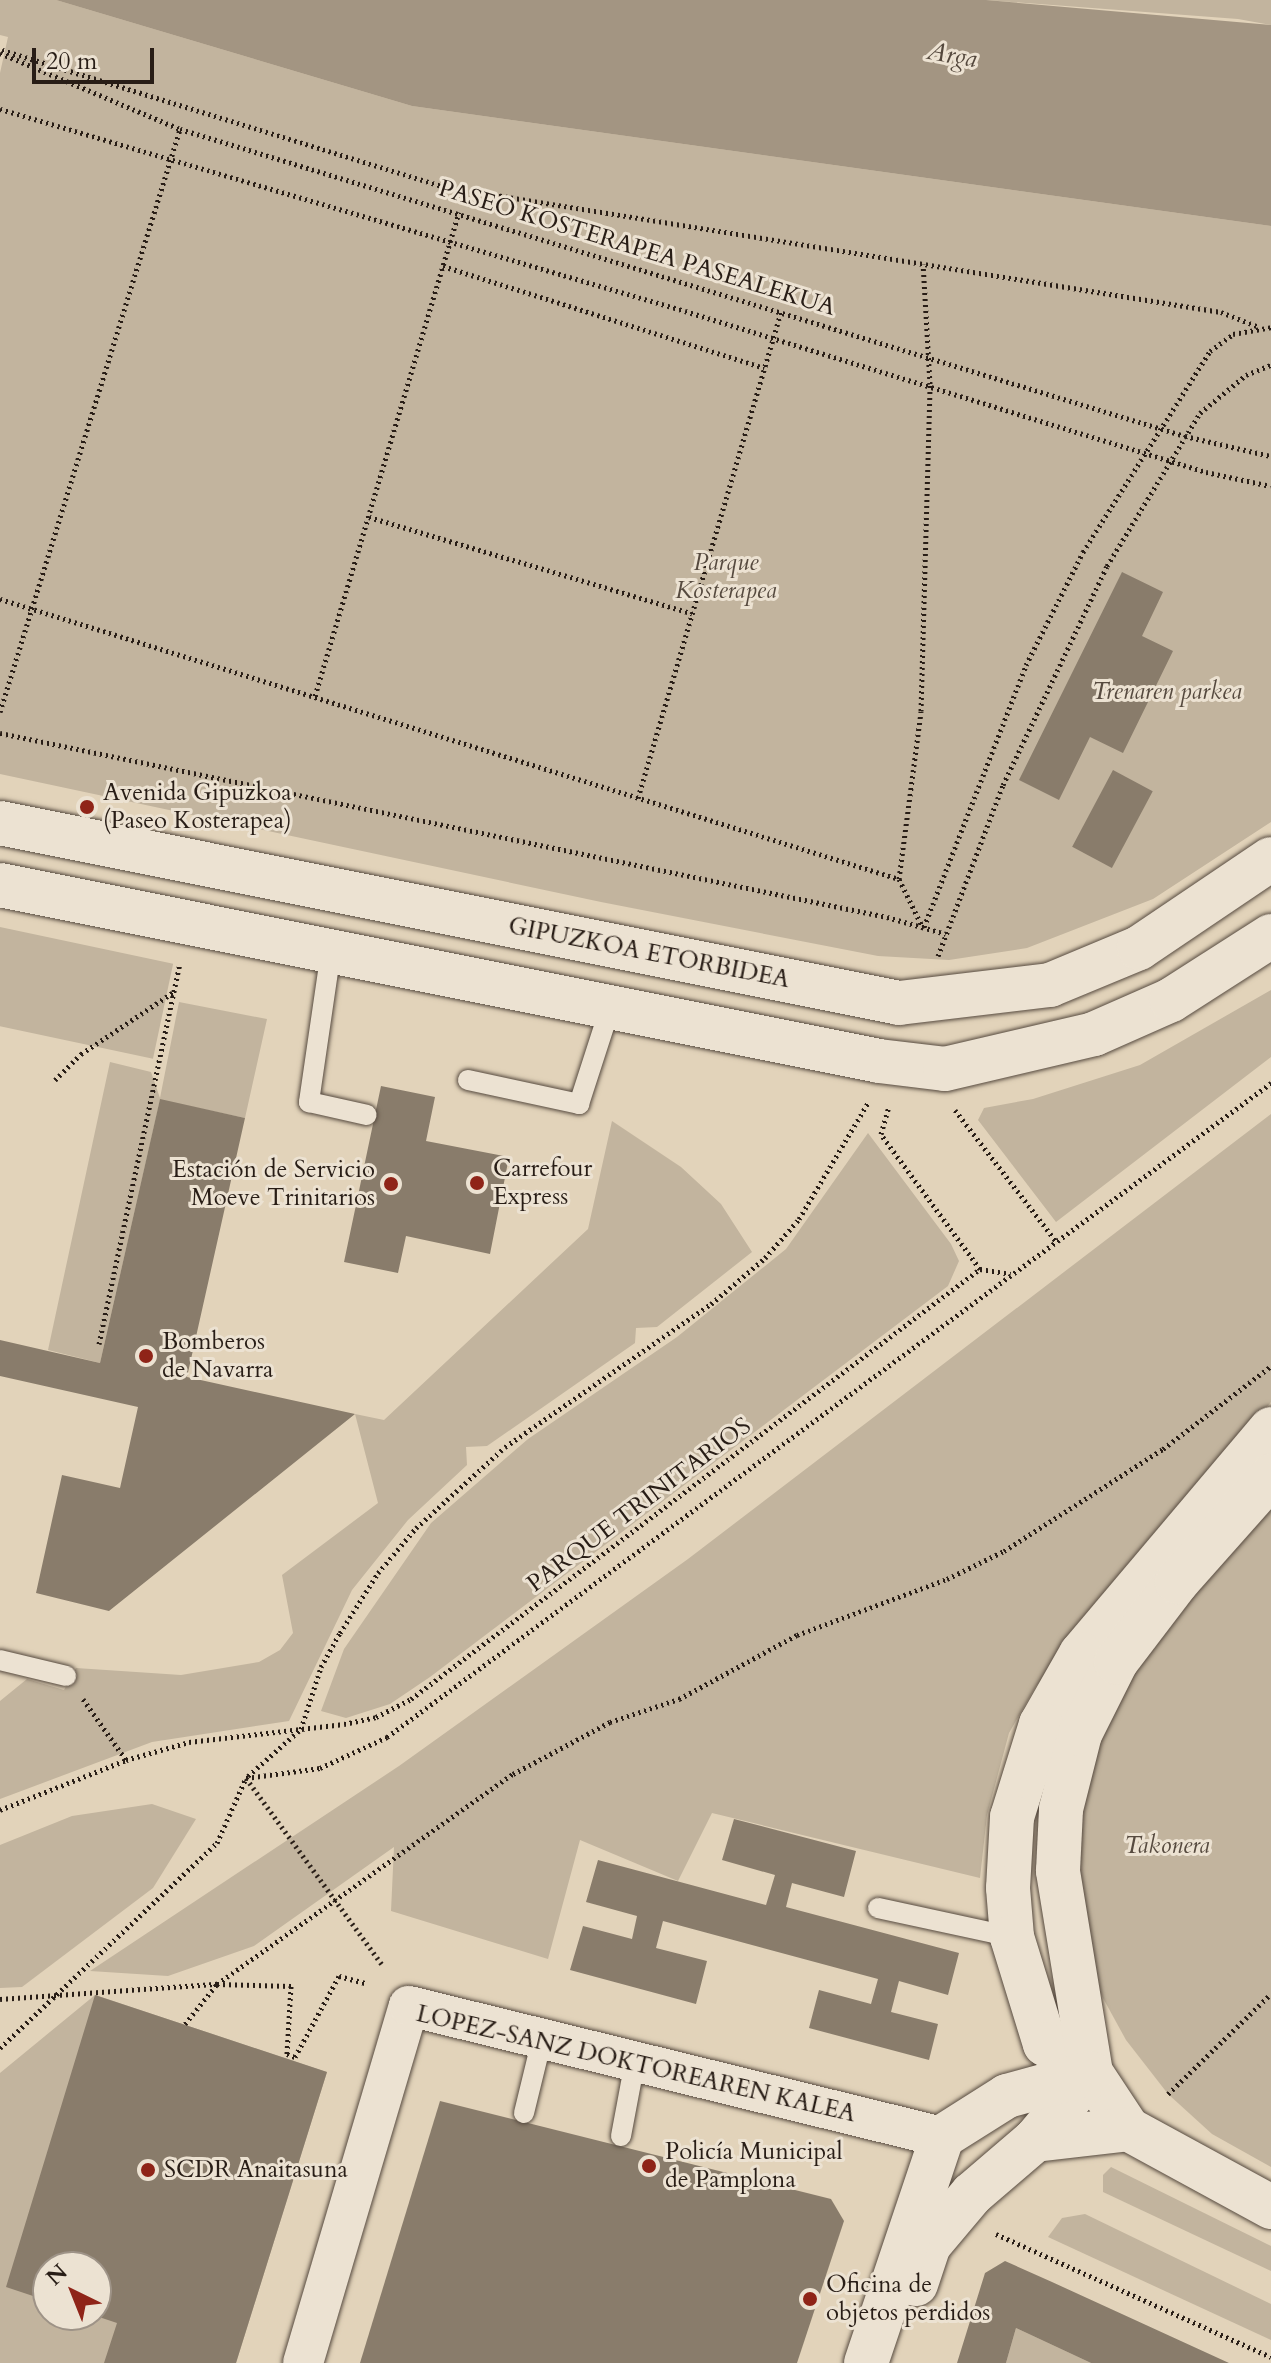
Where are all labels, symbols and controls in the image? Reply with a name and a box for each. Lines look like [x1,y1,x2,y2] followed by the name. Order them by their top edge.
[36,32,158,82] scale bar
[924,35,980,75] water label: Arga
[46,45,97,78] text: 20 m
[435,174,839,322] street label: PASEO KOSTERAPEA PASEALEKUA
[675,549,777,605] park label: Parque Kosterapea
[1092,678,1242,706] park label: Trenaren parkea
[103,779,292,835] place label: Avenida Gipuzkoa (Paseo Kosterapea)
[78,798,96,816] marker: Avenida Gipuzkoa (Paseo Kosterapea)
[506,912,792,994] street label: GIPUZKOA ETORBIDEA
[493,1155,592,1211] place label: Carrefour Express
[172,1156,375,1212] place label: Estación de Servicio Moeve Trinitarios
[468,1174,486,1192] marker: Carrefour Express
[382,1175,400,1193] marker: Estación de Servicio Moeve Trinitarios
[162,1328,273,1384] place label: Bomberos de Navarra
[137,1347,155,1365] marker: Bomberos de Navarra
[521,1411,757,1599] street label: PARQUE TRINITARIOS
[1124,1832,1210,1860] park label: Takonera
[414,1999,858,2129] street label: LOPEZ-SANZ DOKTOREAREN KALEA
[665,2138,843,2194] place label: Policía Municipal de Pamplona
[164,2156,348,2184] place label: SCDR Anaitasuna
[640,2157,658,2175] marker: Policía Municipal de Pamplona
[139,2161,157,2179] marker: SCDR Anaitasuna
[32,2251,112,2331] north arrow
[40,2257,74,2292] text: N
[826,2271,990,2327] place label: Oficina de objetos perdidos
[801,2290,819,2308] marker: Oficina de objetos perdidos

